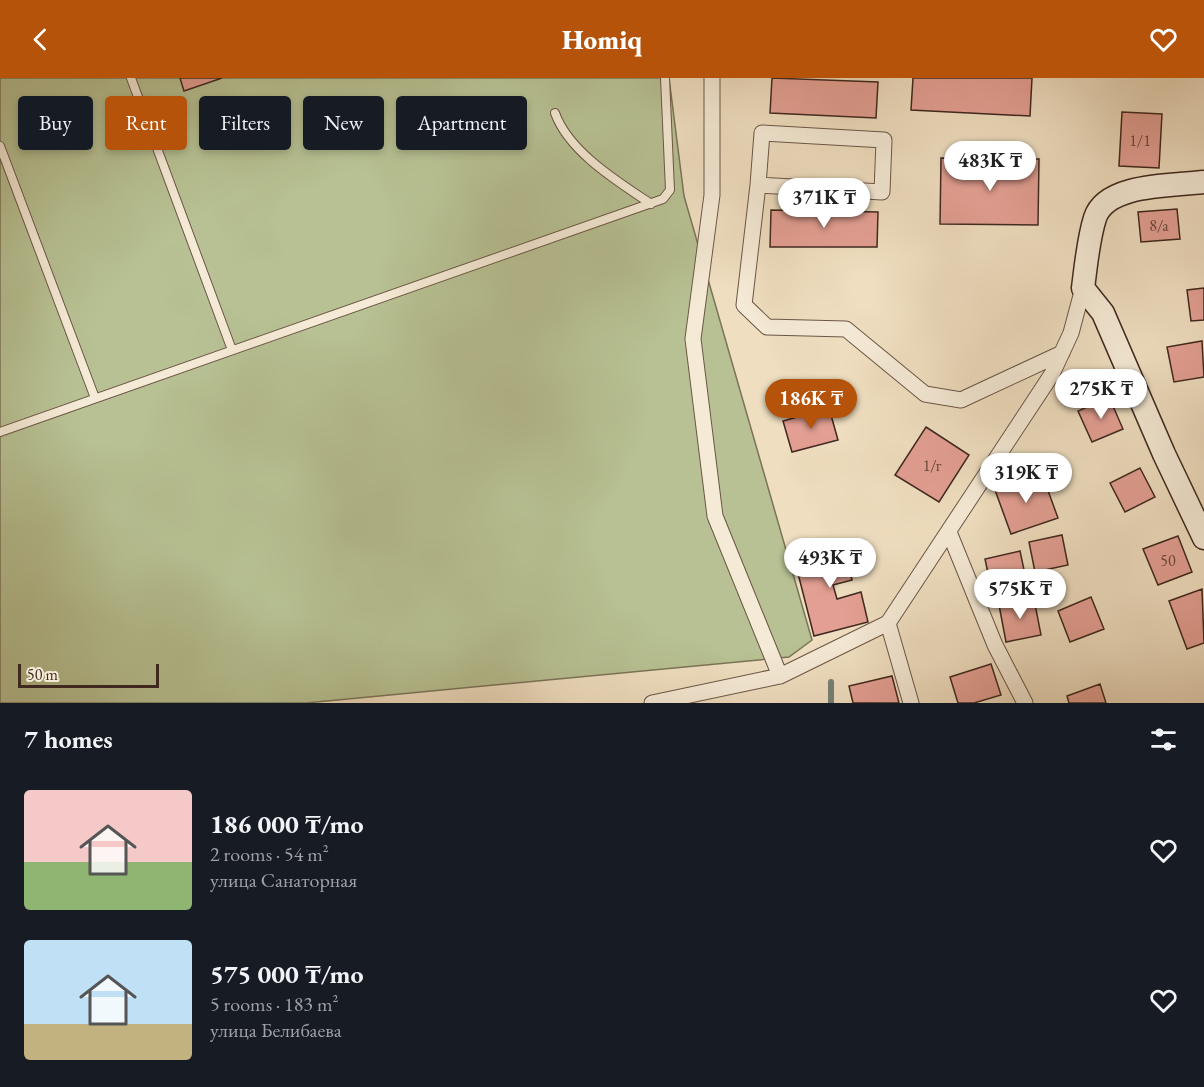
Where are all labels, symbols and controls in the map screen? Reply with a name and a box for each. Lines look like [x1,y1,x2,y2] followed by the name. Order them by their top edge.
[562,22,642,57] text: Homiq
[24,23,57,56] icon: back
[1147,23,1180,56] icon: heart
[18,96,93,150] chip: Buy
[105,96,187,150] chip: Rent
[199,96,291,150] chip: Filters
[303,96,384,150] chip: New
[396,96,527,150] chip: Apartment
[1129,130,1151,151] house number: 1/1
[941,141,1039,192] pin: 483K ₸
[958,147,1022,173] text: 483K ₸
[775,178,873,229] pin: 371K ₸
[792,184,856,210] text: 371K ₸
[1149,215,1169,236] house number: 8/а
[1052,369,1150,420] pin: 275K ₸
[1069,375,1133,401] text: 275K ₸
[762,379,860,430] pin: 186K ₸
[779,385,843,411] text: 186K ₸
[977,453,1075,504] pin: 319K ₸
[923,455,942,476] house number: 1/г
[994,459,1058,485] text: 319K ₸
[781,538,879,589] pin: 493K ₸
[798,544,862,570] text: 493K ₸
[1160,550,1176,571] house number: 50
[971,569,1069,620] pin: 575K ₸
[988,575,1052,601] text: 575K ₸
[18,661,159,688] scale bar
[27,664,58,685] text: 50 m
[24,722,113,756] text: 7 homes
[1147,723,1180,756] icon: filters
[210,807,364,841] text: 186 000 ₸/mo
[72,814,144,886] icon: home
[1147,834,1180,867] icon: heart
[210,841,329,867] text: 2 rooms · 54 m²
[210,867,357,893] text: улица Санаторная
[210,957,364,991] text: 575 000 ₸/mo
[72,964,144,1036] icon: home
[1147,984,1180,1017] icon: heart
[210,991,338,1017] text: 5 rooms · 183 m²
[210,1017,342,1043] text: улица Белибаева

